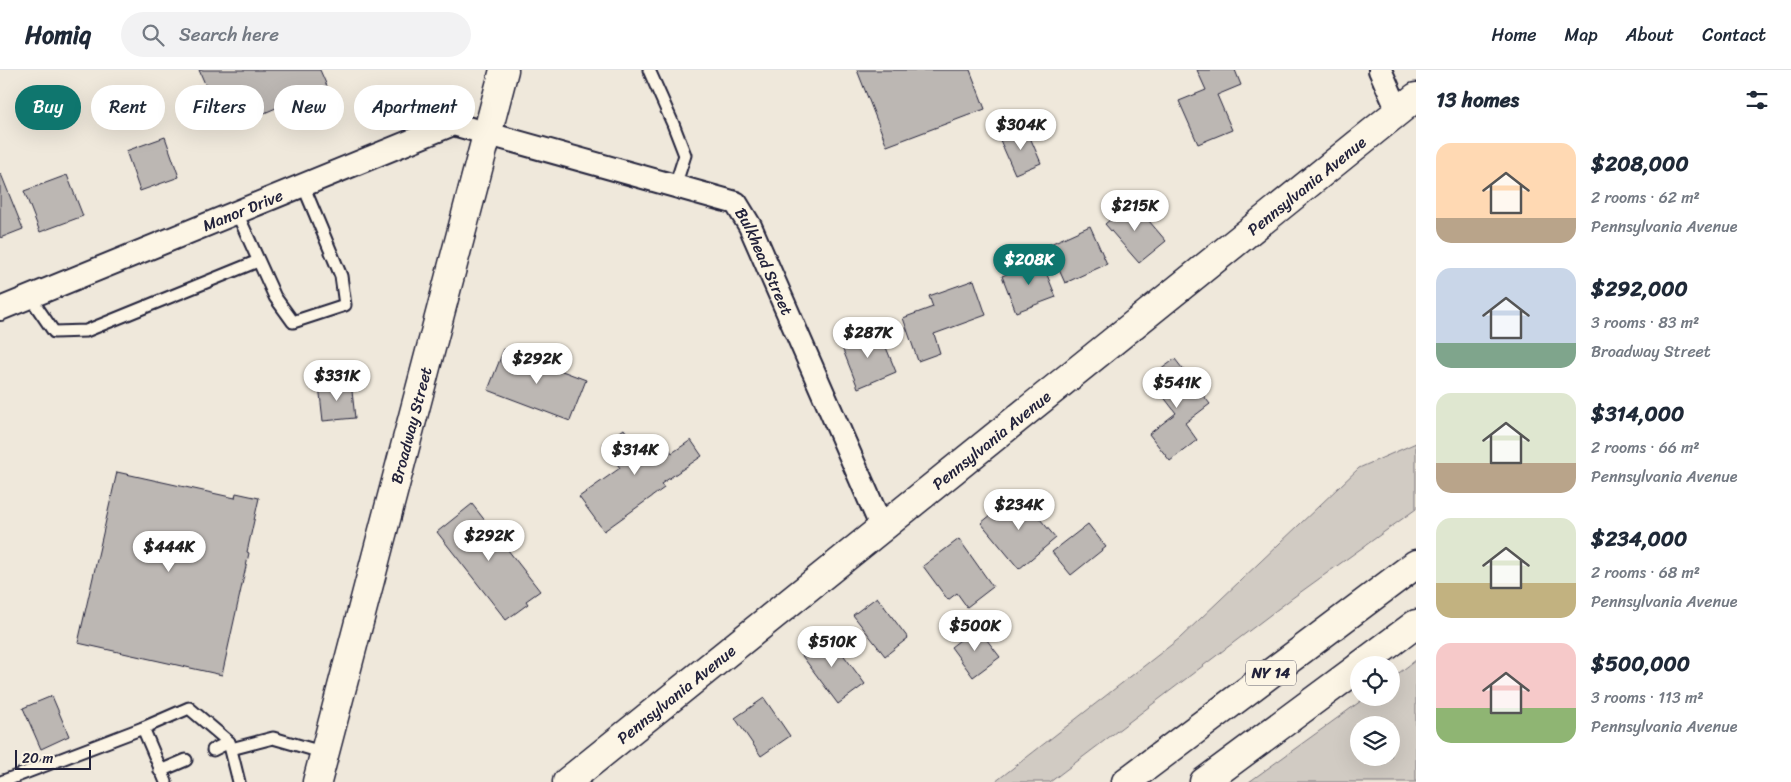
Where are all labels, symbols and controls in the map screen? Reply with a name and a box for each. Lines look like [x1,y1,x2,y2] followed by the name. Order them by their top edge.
[121,12,471,57] search box
[25,14,91,56] text: Homiq
[179,18,279,51] text: Search here
[1492,19,1537,51] text: Home
[1565,19,1598,51] text: Map
[1626,19,1674,51] text: About
[1702,19,1766,51] text: Contact
[139,21,167,49] icon: search
[1436,81,1519,119] text: 13 homes
[15,85,81,130] chip: Buy
[91,85,165,130] chip: Rent
[175,85,264,130] chip: Filters
[274,85,344,130] chip: New
[354,85,475,130] chip: Apartment
[1743,86,1771,114] icon: filters
[986,108,1056,151] pin: $304K
[996,110,1046,139] text: $304K
[1240,128,1373,243] street label: Pennsylvania Avenue
[1591,145,1689,183] text: $208,000
[1476,163,1536,223] icon: home
[198,180,287,239] street label: Manor Drive
[1591,183,1700,212] text: 2 rooms · 62 m²
[1100,190,1170,232] pin: $215K
[1112,191,1158,220] text: $215K
[727,201,802,320] street label: Bulkhead Street
[1591,212,1737,241] text: Pennsylvania Avenue
[994,244,1064,286] pin: $208K
[1004,245,1054,274] text: $208K
[1591,270,1688,308] text: $292,000
[1476,288,1536,348] icon: home
[1591,308,1699,337] text: 3 rooms · 83 m²
[833,316,903,359] pin: $287K
[844,318,892,347] text: $287K
[1591,337,1711,366] text: Broadway Street
[502,342,572,385] pin: $292K
[513,344,561,373] text: $292K
[302,360,372,402] pin: $331K
[315,361,359,390] text: $331K
[381,363,440,487] street label: Broadway Street
[1142,366,1212,409] pin: $541K
[1153,368,1201,397] text: $541K
[925,382,1058,497] street label: Pennsylvania Avenue
[1591,395,1684,433] text: $314,000
[1476,413,1536,473] icon: home
[1591,433,1700,462] text: 2 rooms · 66 m²
[600,434,670,476] pin: $314K
[612,435,658,464] text: $314K
[1591,462,1737,491] text: Pennsylvania Avenue
[984,488,1054,531] pin: $234K
[995,490,1043,519] text: $234K
[454,520,524,562] pin: $292K
[1591,520,1687,558] text: $234,000
[465,521,513,550] text: $292K
[134,530,204,573] pin: $444K
[144,532,194,561] text: $444K
[1476,538,1536,598] icon: home
[1591,558,1700,587] text: 2 rooms · 68 m²
[1591,587,1737,616] text: Pennsylvania Avenue
[940,610,1010,652] pin: $500K
[950,611,1000,640] text: $500K
[797,626,867,668] pin: $510K
[808,627,856,656] text: $510K
[610,637,742,751] street label: Pennsylvania Avenue
[1591,645,1690,683] text: $500,000
[1350,656,1400,766] map controls
[1350,656,1400,706] button: locate
[1246,660,1296,686] road number: NY 14
[1476,663,1536,723] icon: home
[1591,683,1703,712] text: 3 rooms · 113 m²
[1591,712,1737,741] text: Pennsylvania Avenue
[1350,716,1400,766] button: layers
[22,746,53,771] text: 20 m
[15,747,91,770] scale bar

